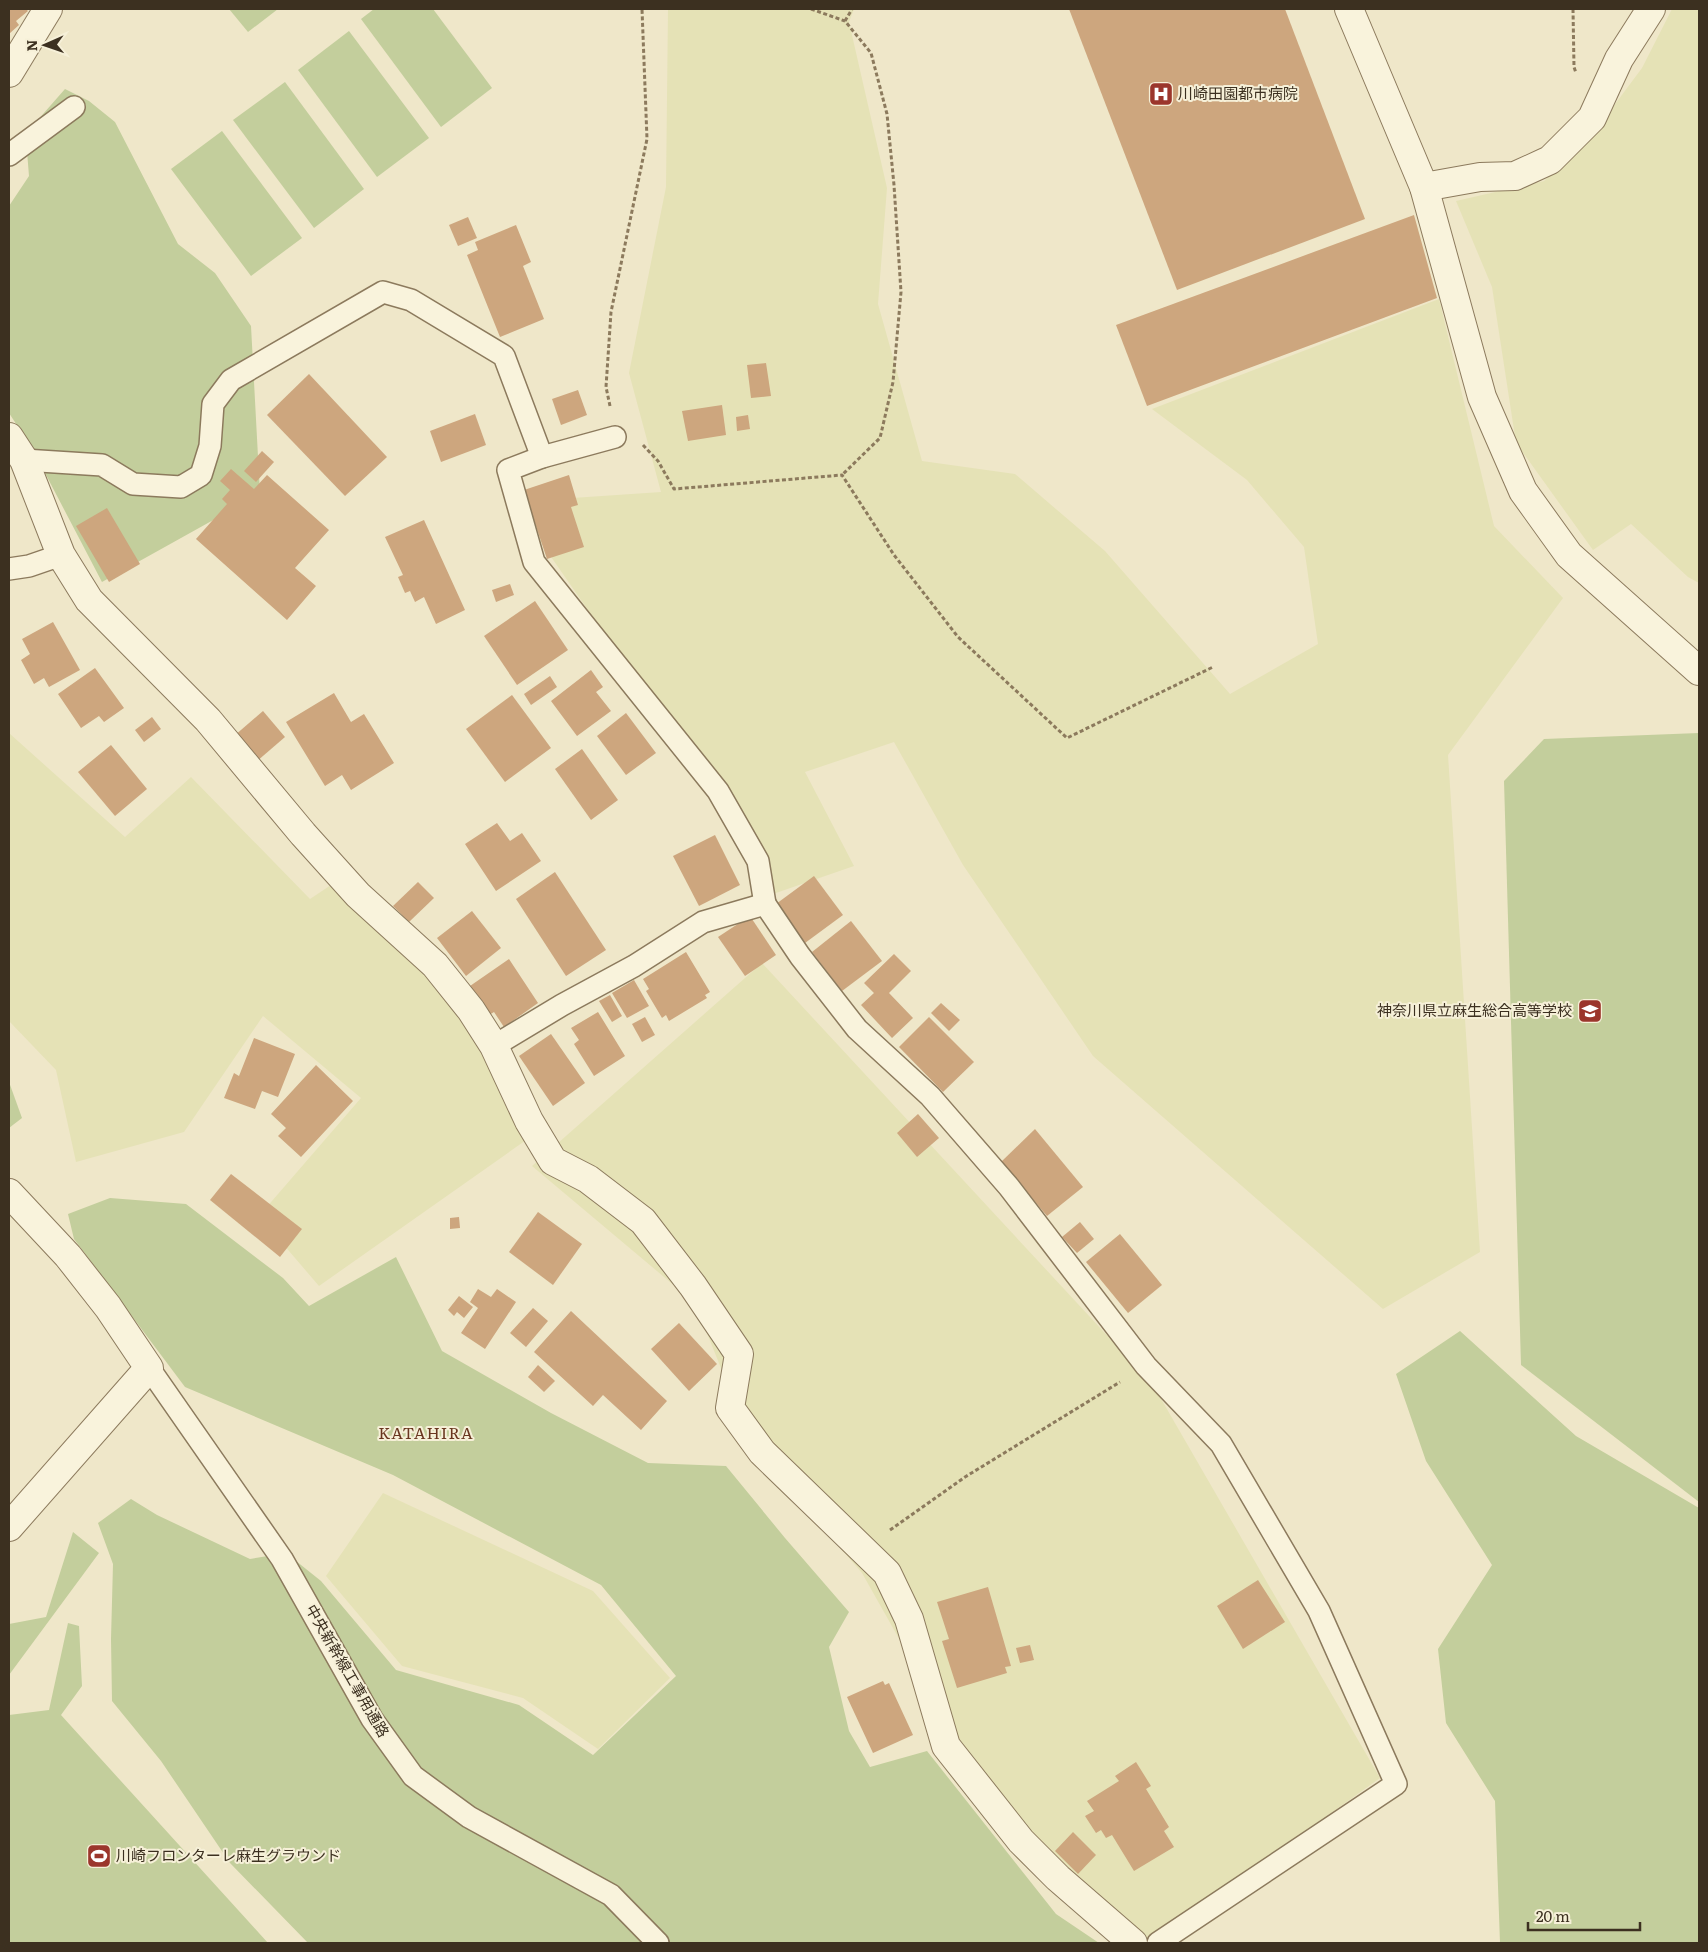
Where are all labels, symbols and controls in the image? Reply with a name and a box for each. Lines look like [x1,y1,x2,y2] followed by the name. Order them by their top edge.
[20,20,70,70] north arrow
[21,39,41,52] text: N
[1148,81,1174,107] hospital icon: 川崎田園都市病院
[1178,81,1298,104] place label: 川崎田園都市病院
[1377,998,1572,1021] place label: 神奈川県立麻生総合高等学校
[1577,998,1603,1024] school or university icon: 神奈川県立麻生総合高等学校
[378,1420,474,1444] district label: KATAHIRA
[301,1600,396,1741] street label: 中央新幹線工事用通路
[86,1843,112,1869] sports icon: 川崎フロンターレ麻生グラウンド
[116,1843,341,1866] place label: 川崎フロンターレ麻生グラウンド
[1528,1900,1640,1932] scale bar
[1536,1904,1570,1927] text: 20 m

